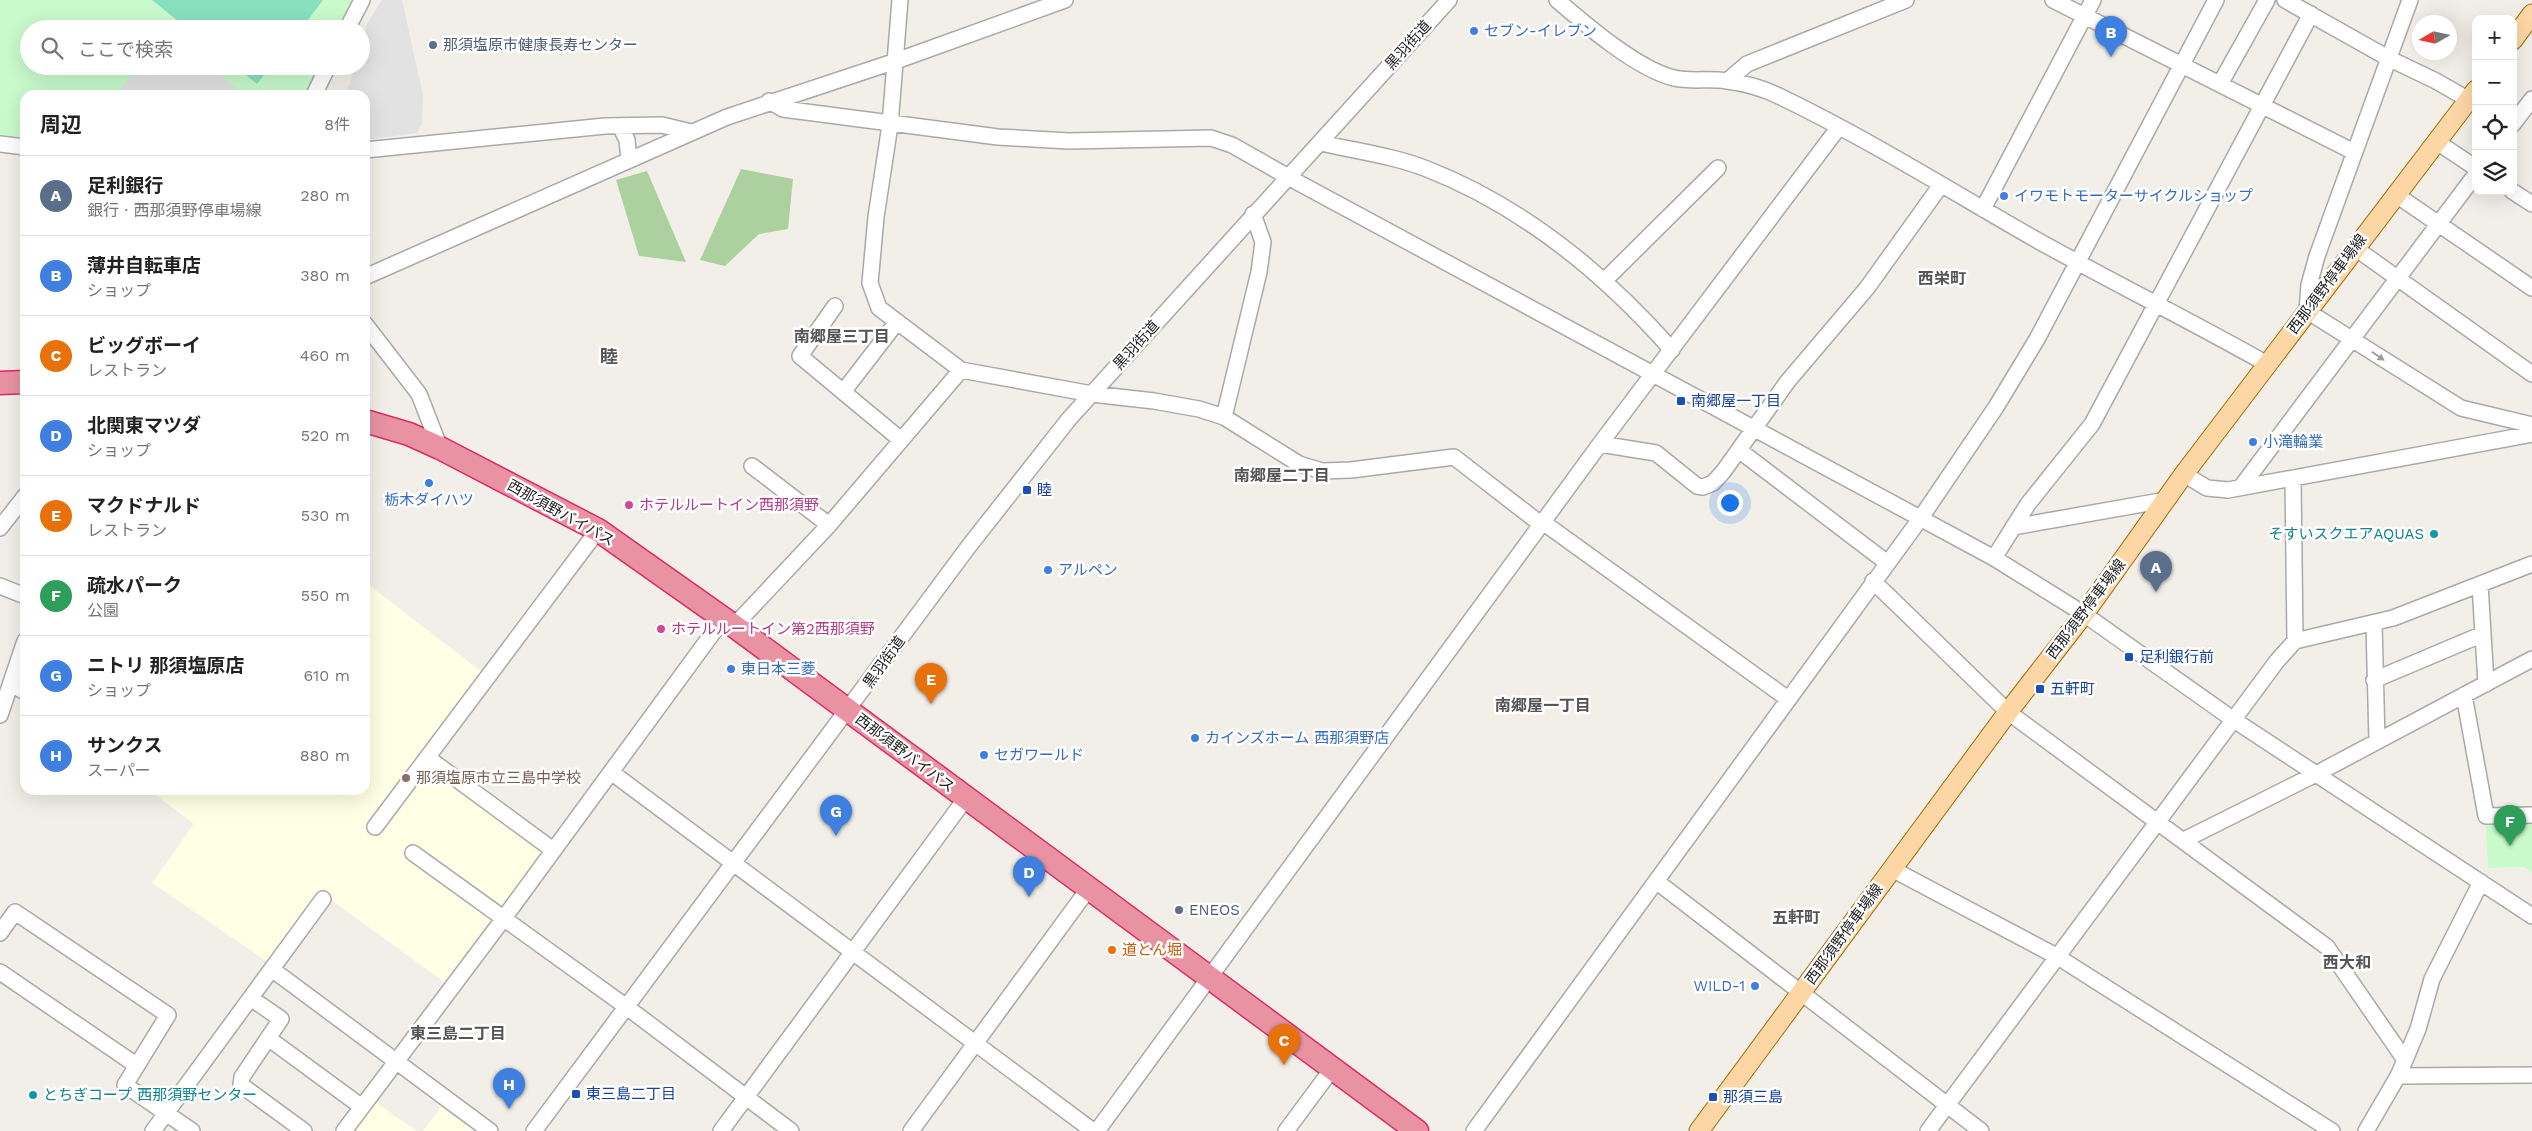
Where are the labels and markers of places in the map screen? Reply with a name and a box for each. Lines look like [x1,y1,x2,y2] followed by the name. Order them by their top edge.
[2095,16,2127,57] pin: B
[1484,22,1597,40] place label: セブン-イレブン
[1468,25,1480,37] marker: セブン-イレブン
[443,36,638,54] place label: 那須塩原市健康長寿センター
[427,39,439,51] marker: 那須塩原市健康長寿センター
[2014,187,2253,205] place label: イワモトモーターサイクルショップ
[1998,190,2010,202] marker: イワモトモーターサイクルショップ
[1691,392,1781,410] place label: 南郷屋一丁目
[1675,395,1687,407] marker: 南郷屋一丁目
[2263,433,2323,451] place label: 小滝輪業
[2247,436,2259,448] marker: 小滝輪業
[423,477,435,489] marker: 栃木ダイハツ
[1037,481,1052,499] place label: 睦
[1021,484,1033,496] marker: 睦
[384,491,474,509] place label: 栃木ダイハツ
[639,496,819,514] place label: ホテルルートイン西那須野
[623,499,635,511] marker: ホテルルートイン西那須野
[2269,525,2424,543] place label: そすいスクエアAQUAS
[2428,528,2440,540] marker: そすいスクエアAQUAS
[2140,551,2172,592] pin: A
[1058,561,1118,579] place label: アルペン
[1042,564,1054,576] marker: アルペン
[671,620,875,638] place label: ホテルルートイン第2西那須野
[655,623,667,635] marker: ホテルルートイン第2西那須野
[2139,648,2214,666] place label: 足利銀行前
[2123,651,2135,663] marker: 足利銀行前
[741,660,816,678] place label: 東日本三菱
[725,663,737,675] marker: 東日本三菱
[915,663,947,704] pin: E
[2050,680,2095,698] place label: 五軒町
[2034,683,2046,695] marker: 五軒町
[1205,729,1389,747] place label: カインズホーム 西那須野店
[1189,732,1201,744] marker: カインズホーム 西那須野店
[994,746,1084,764] place label: セガワールド
[978,749,990,761] marker: セガワールド
[416,769,581,787] place label: 那須塩原市立三島中学校
[400,772,412,784] marker: 那須塩原市立三島中学校
[820,795,852,836] pin: G
[2494,805,2526,846] pin: F
[1013,856,1045,897] pin: D
[1189,901,1240,919] place label: ENEOS
[1173,904,1185,916] marker: ENEOS
[1122,941,1182,959] place label: 道とん堀
[1106,944,1118,956] marker: 道とん堀
[1693,977,1745,995] place label: WILD-1
[1749,980,1761,992] marker: WILD-1
[1268,1024,1300,1065] pin: C
[493,1068,525,1109] pin: H
[586,1085,676,1103] place label: 東三島二丁目
[43,1086,257,1104] place label: とちぎコープ 西那須野センター
[570,1088,582,1100] marker: 東三島二丁目
[1723,1088,1783,1106] place label: 那須三島
[27,1089,39,1101] marker: とちぎコープ 西那須野センター
[1707,1091,1719,1103] marker: 那須三島

